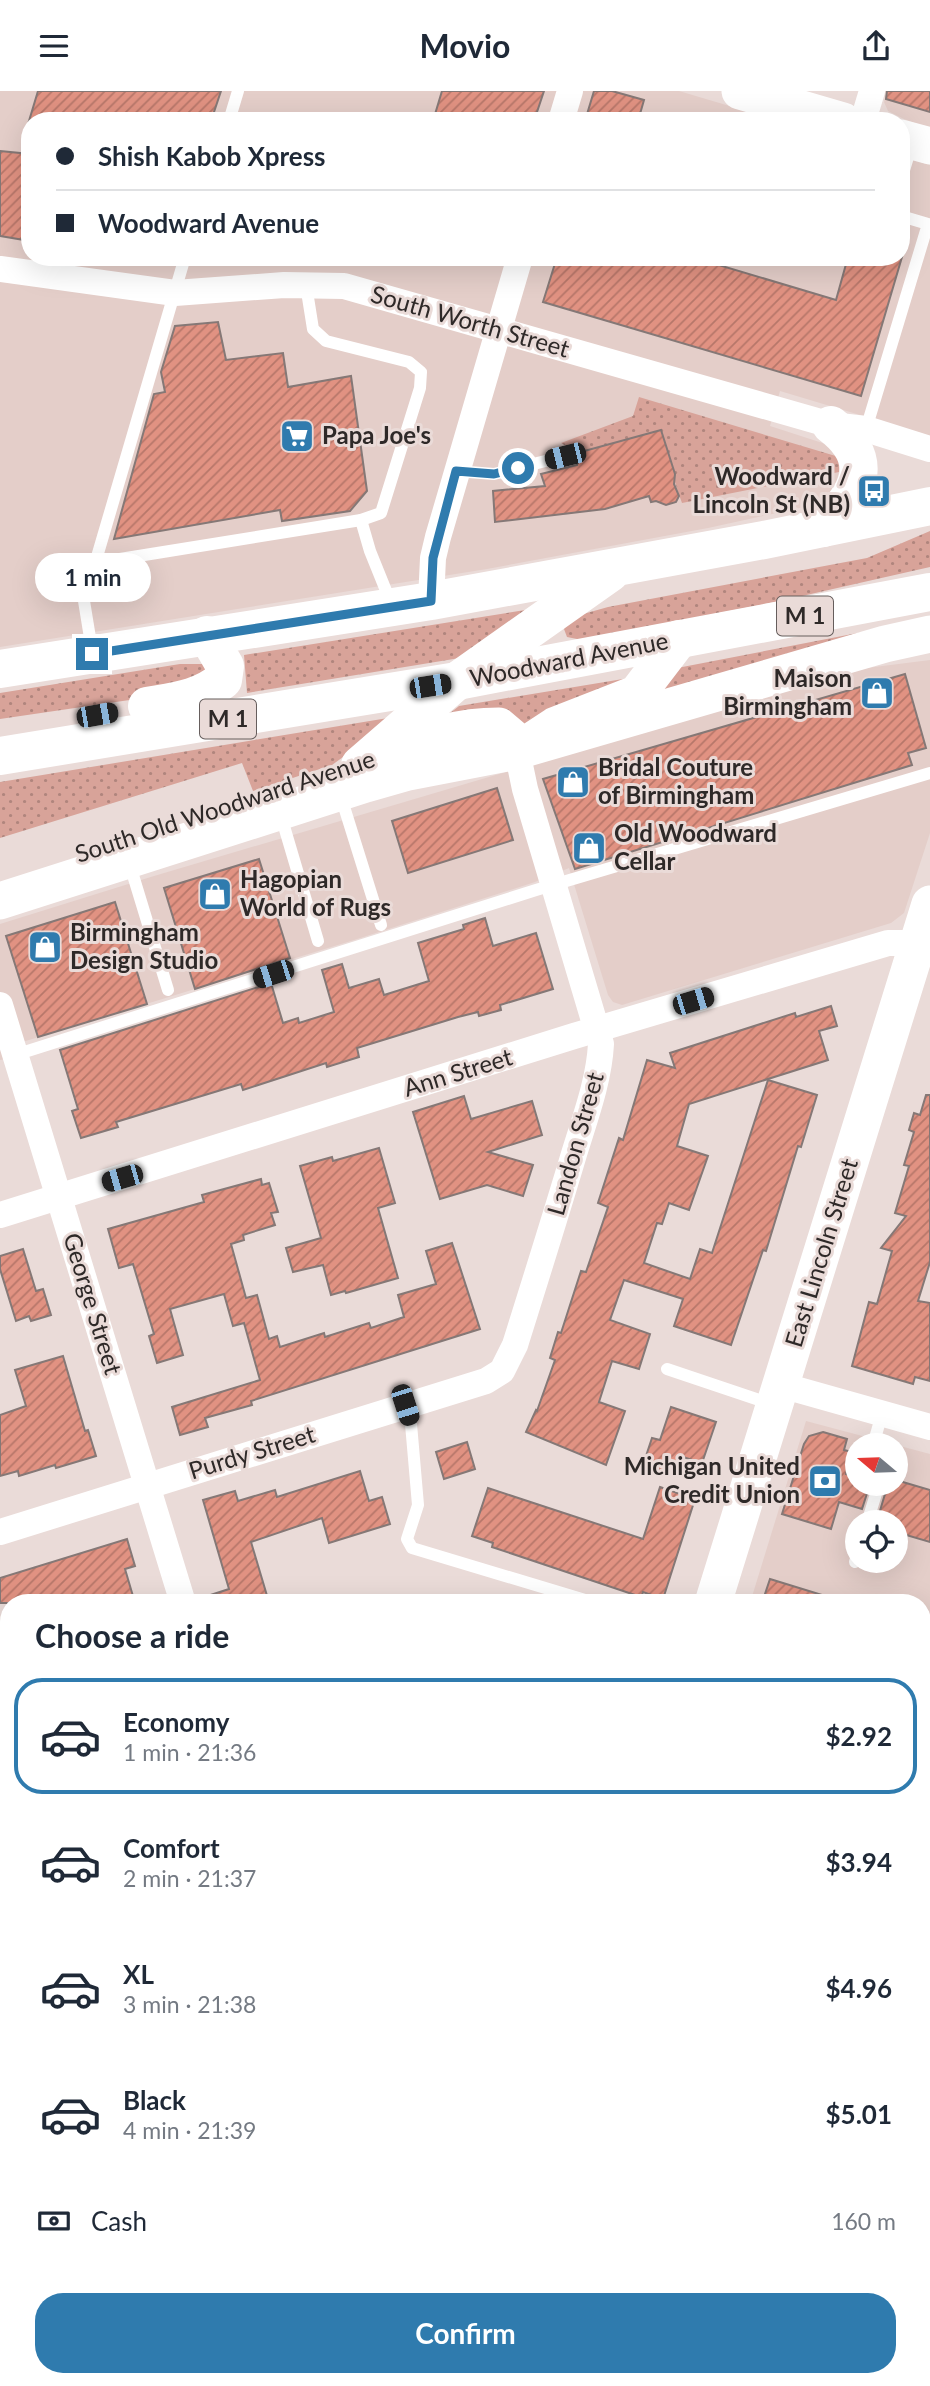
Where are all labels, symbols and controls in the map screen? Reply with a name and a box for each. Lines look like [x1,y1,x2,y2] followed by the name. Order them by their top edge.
[419,26,511,65] text: Movio
[35,27,73,65] icon: menu
[857,27,895,65] icon: share
[98,140,326,172] text: Shish Kabob Xpress
[98,207,319,239] text: Woodward Avenue
[368,278,573,363] street label: South Worth Street
[278,417,316,455] supermarket icon: Papa Joe's
[322,420,431,449] place label: Papa Joe's
[543,441,588,471] car
[502,452,534,484] route start
[693,461,850,518] place label: Woodward / Lincoln St (NB)
[855,472,893,510] bus stop icon: Woodward / Lincoln St (NB)
[34,553,150,601] callout: 1 min
[64,563,122,591] text: 1 min
[777,596,833,635] road number: M 1
[467,625,670,692] street label: Woodward Avenue
[76,638,108,670] route end
[723,663,852,720] place label: Maison Birmingham
[408,672,453,700] car
[858,674,896,712] shop icon: Maison Birmingham
[200,699,256,739] road number: M 1
[75,701,120,729] car
[71,743,378,868] street label: South Old Woodward Avenue
[598,752,754,809] place label: Bridal Couture of Birmingham
[554,763,592,801] shop icon: Bridal Couture of Birmingham
[614,818,777,875] place label: Old Woodward Cellar
[570,829,608,867] shop icon: Old Woodward Cellar
[240,864,391,921] place label: Hagopian World of Rugs
[196,875,234,913] shop icon: Hagopian World of Rugs
[70,917,218,974] place label: Birmingham Design Studio
[26,928,64,966] shop icon: Birmingham Design Studio
[250,958,297,990] car
[670,985,717,1017] car
[400,1041,516,1102] street label: Ann Street
[540,1068,609,1218] street label: Landon Street
[778,1154,863,1350] street label: East Lincoln Street
[99,1162,146,1194] car
[58,1229,129,1378] street label: George Street
[389,1382,422,1428] car
[185,1419,319,1485] street label: Purdy Street
[845,1433,908,1496] north arrow
[845,1433,908,1573] map controls
[624,1451,800,1508] place label: Michigan United Credit Union
[806,1462,844,1500] bank icon: Michigan United Credit Union
[845,1510,908,1573] button: locate
[35,1616,229,1655] text: Choose a ride
[39,1705,102,1768] icon: car
[123,1706,229,1738] text: Economy
[826,1720,892,1752] text: $2.92
[123,1738,256,1766] text: 1 min · 21:36
[39,1831,102,1894] icon: car
[123,1832,220,1864] text: Comfort
[826,1846,892,1878] text: $3.94
[123,1864,256,1892] text: 2 min · 21:37
[39,1957,102,2020] icon: car
[123,1958,154,1990] text: XL
[826,1972,892,2004] text: $4.96
[123,1990,256,2018] text: 3 min · 21:38
[39,2083,102,2146] icon: car
[123,2084,186,2116] text: Black
[826,2098,892,2130] text: $5.01
[123,2116,256,2144] text: 4 min · 21:39
[35,2202,73,2240] icon: cash
[91,2205,147,2237] text: Cash
[831,2207,896,2235] text: 160 m
[35,2293,896,2373] button: Confirm

